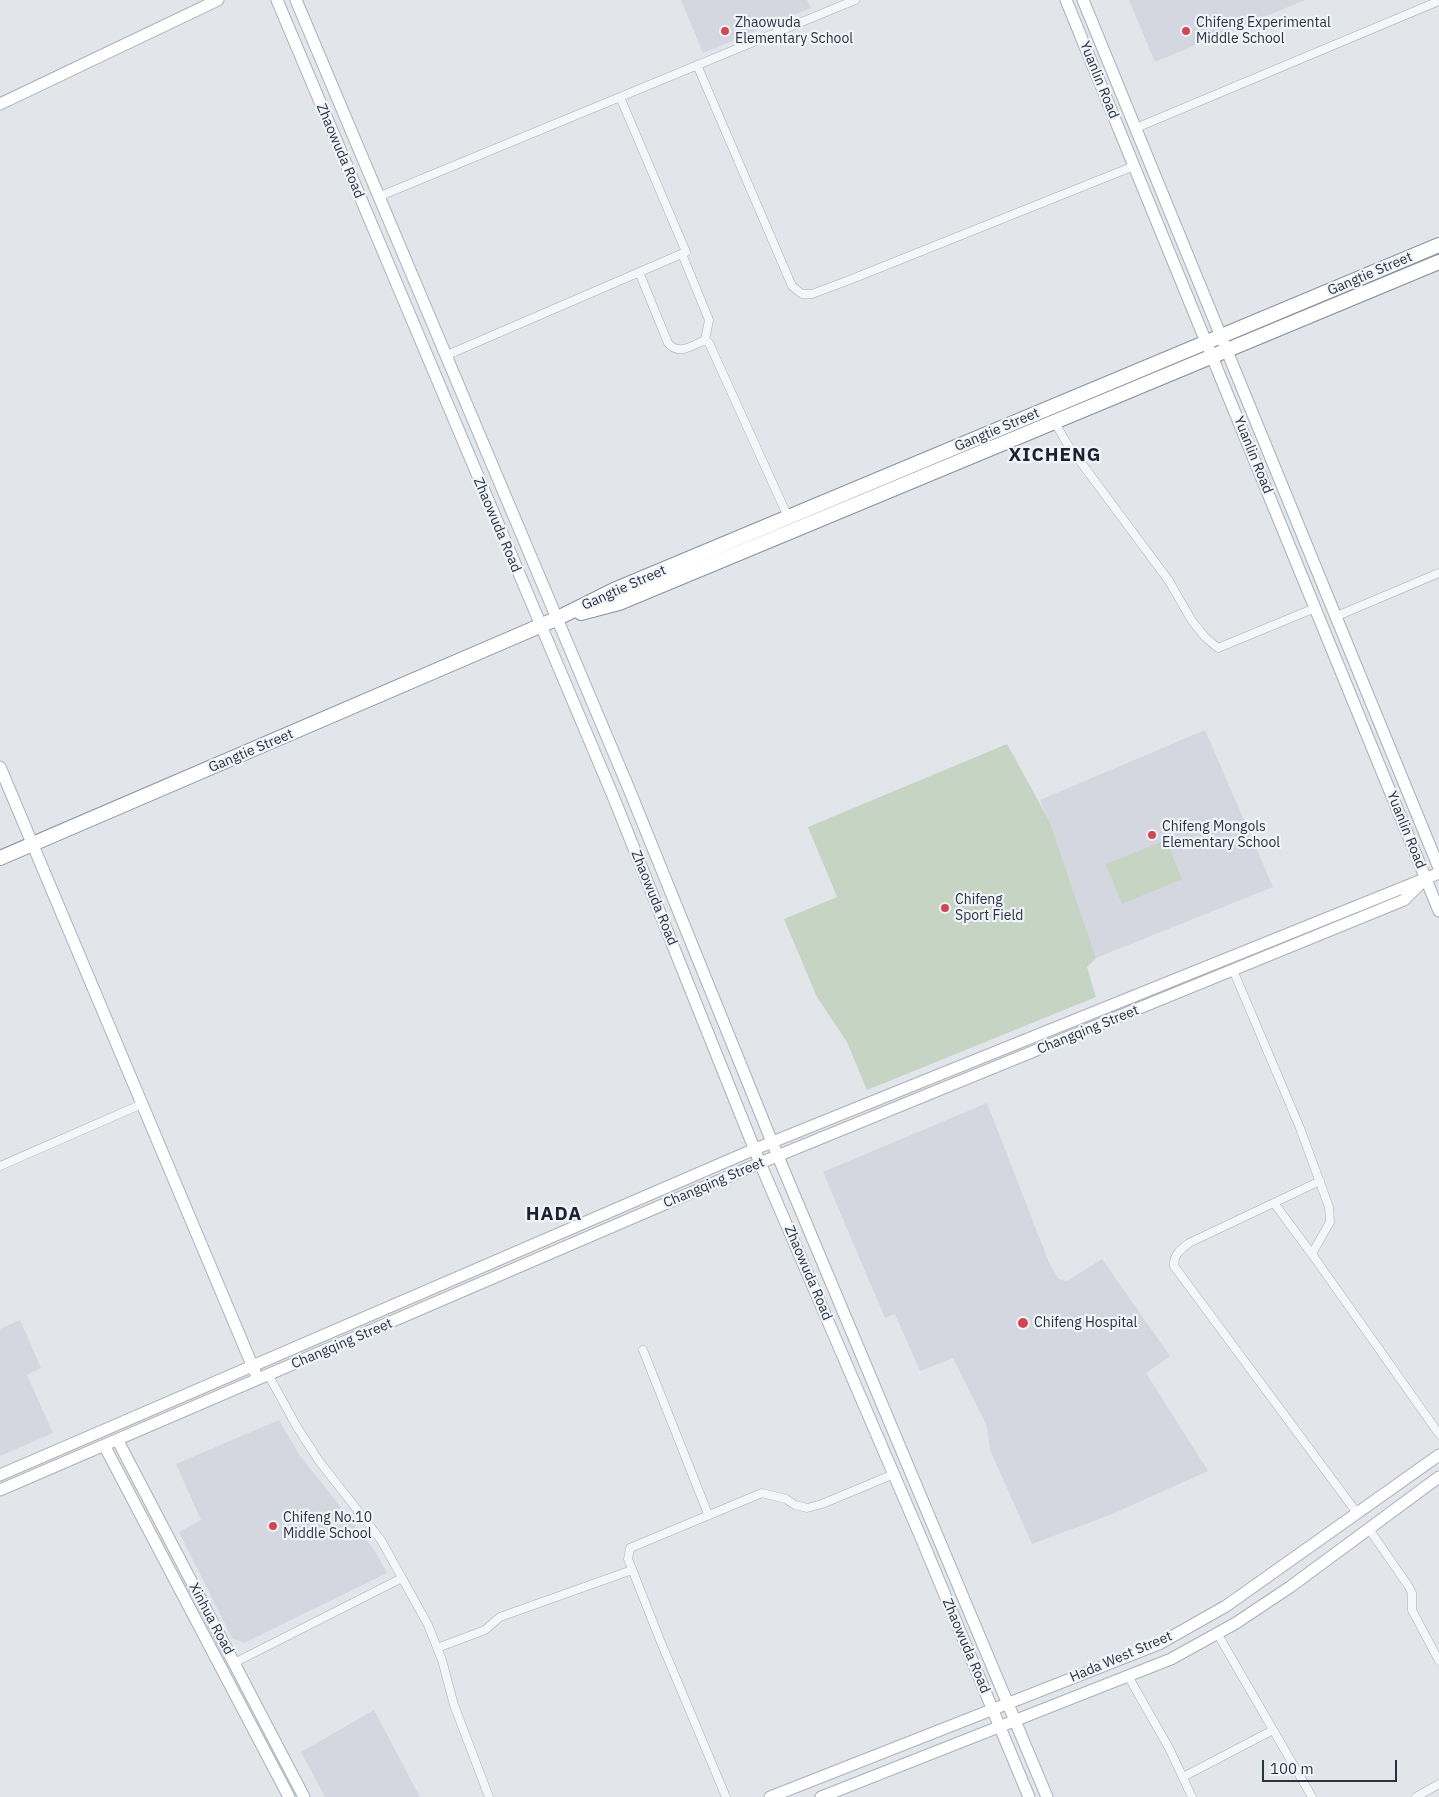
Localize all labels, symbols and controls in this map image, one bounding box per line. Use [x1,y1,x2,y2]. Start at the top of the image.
place label: Zhaowuda Elementary School [735,15,853,48]
place label: Chifeng Experimental Middle School [1196,15,1331,48]
marker: Zhaowuda Elementary School [719,25,731,37]
marker: Chifeng Experimental Middle School [1180,25,1192,37]
street label: Yuanlin Road [1076,39,1122,121]
street label: Zhaowuda Road [313,101,367,201]
street label: Gangtie Street [1325,249,1415,299]
street label: Gangtie Street [952,405,1042,455]
street label: Yuanlin Road [1230,414,1276,496]
district label: XICHENG [1008,445,1102,467]
street label: Zhaowuda Road [470,475,524,575]
street label: Gangtie Street [579,562,669,614]
street label: Gangtie Street [206,726,296,776]
street label: Yuanlin Road [1383,789,1429,871]
place label: Chifeng Mongols Elementary School [1162,819,1280,852]
marker: Chifeng Mongols Elementary School [1146,829,1158,841]
street label: Zhaowuda Road [627,848,681,948]
place label: Chifeng Sport Field [955,892,1023,924]
marker: Chifeng Sport Field [939,902,951,914]
street label: Changqing Street [1035,1002,1141,1058]
street label: Changqing Street [661,1154,767,1212]
district label: HADA [525,1204,583,1226]
street label: Zhaowuda Road [781,1223,835,1323]
street label: Changqing Street [289,1315,395,1373]
place label: Chifeng Hospital [1034,1315,1137,1331]
marker: Chifeng Hospital [1016,1316,1030,1330]
place label: Chifeng No.10 Middle School [283,1510,372,1542]
marker: Chifeng No.10 Middle School [267,1520,279,1532]
street label: Xinhua Road [185,1580,237,1658]
street label: Zhaowuda Road [939,1596,993,1696]
street label: Hada West Street [1067,1628,1175,1686]
scale bar [1264,1750,1399,1782]
text: 100 m [1270,1759,1314,1778]

